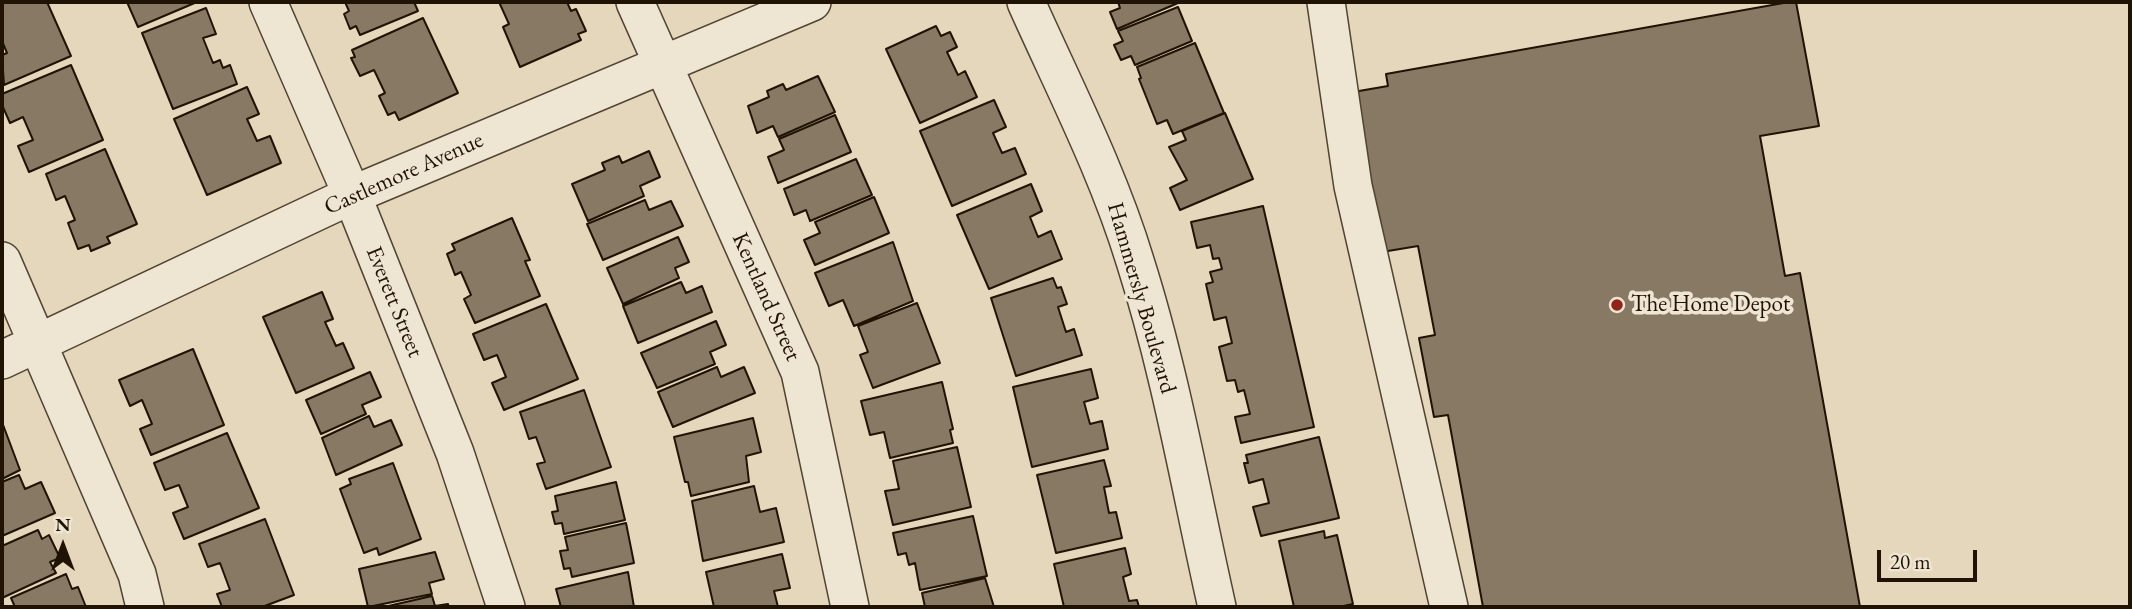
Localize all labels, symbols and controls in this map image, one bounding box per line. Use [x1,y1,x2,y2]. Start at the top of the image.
street label: Castlemore Avenue [320,127,488,221]
street label: Hammersly Boulevard [1101,199,1181,397]
street label: Kentland Street [725,229,807,365]
street label: Everett Street [359,243,429,361]
place label: The Home Depot [1631,291,1790,319]
marker: The Home Depot [1609,297,1625,313]
north arrow [28,511,98,581]
text: N [55,512,71,537]
scale bar [1880,536,1980,580]
text: 20 m [1890,548,1931,575]

